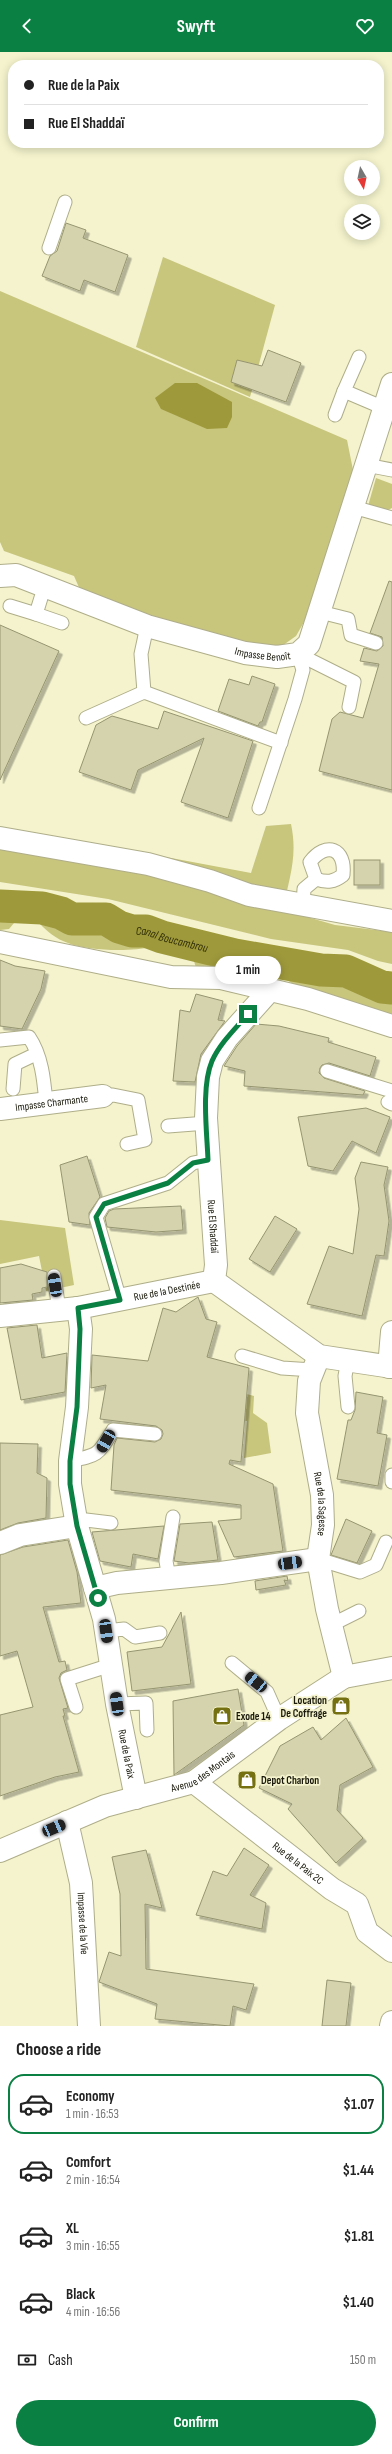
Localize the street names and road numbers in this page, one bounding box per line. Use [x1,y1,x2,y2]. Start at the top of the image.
street label: Impasse Benoît [233,644,292,664]
street label: Impasse Charmante [14,1091,89,1114]
street label: Rue El Shaddaï [205,1199,222,1254]
street label: Rue de la Destinée [132,1277,201,1303]
street label: Rue de la Sagesse [311,1471,330,1537]
street label: Rue de la Paix [116,1728,138,1779]
street label: Avenue des Montais [168,1748,237,1795]
street label: Rue de la Paix 2C [270,1839,327,1887]
street label: Impasse de la Vie [75,1892,91,1955]

